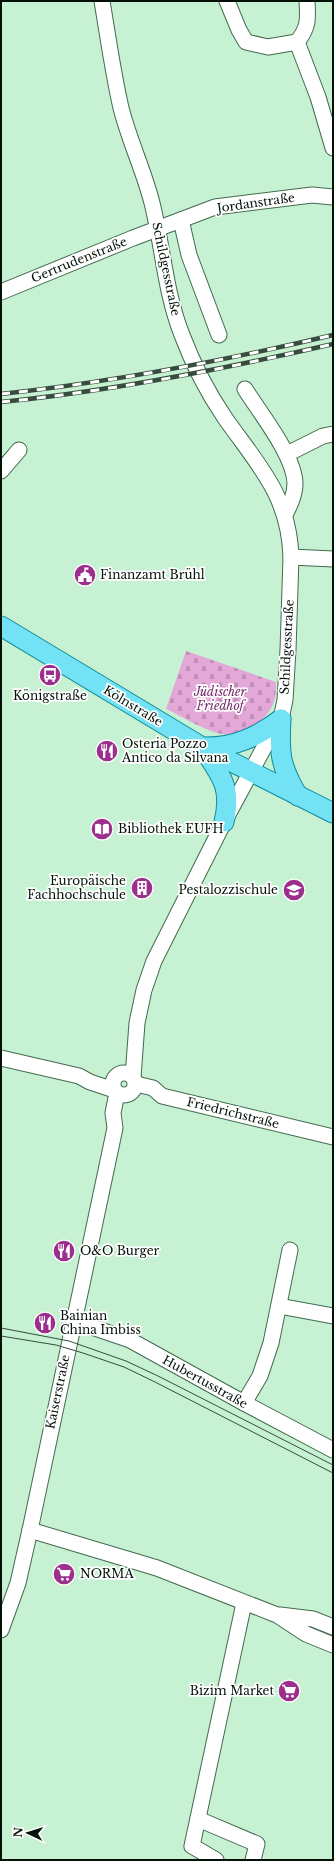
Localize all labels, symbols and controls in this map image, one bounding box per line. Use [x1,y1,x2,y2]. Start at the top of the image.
street label: Jordanstraße [214,190,296,216]
street label: Schildgesstraße [149,221,184,317]
street label: Gertrudenstraße [29,233,129,286]
public building icon: Finanzamt Brühl [72,562,98,588]
place label: Finanzamt Brühl [100,567,205,582]
street label: Schildgesstraße [277,599,296,695]
bus stop icon: Königstraße [37,662,63,688]
street label: Kölnstraße [101,682,166,729]
park label: Jüdischer Friedhof [193,684,247,713]
place label: Königstraße [13,688,87,703]
place label: Osteria Pozzo Antico da Silvana [121,736,229,765]
restaurant icon: Osteria Pozzo Antico da Silvana [94,738,120,764]
library icon: Bibliothek EUFH [89,816,115,842]
place label: Bibliothek EUFH [118,821,224,836]
place label: Europäische Fachhochschule [27,873,126,902]
building icon: Europäische Fachhochschule [129,875,155,901]
school or university icon: Pestalozzischule [281,877,307,903]
place label: Pestalozzischule [179,882,278,897]
street label: Friedrichstraße [185,1094,281,1131]
restaurant icon: O&O Burger [51,1238,77,1264]
place label: O&O Burger [80,1243,160,1258]
place label: Bainian China Imbiss [60,1308,141,1337]
restaurant icon: Bainian China Imbiss [32,1310,58,1336]
street label: Hubertusstraße [160,1352,250,1411]
street label: Kaiserstraße [42,1353,73,1430]
supermarket icon: NORMA [51,1561,77,1587]
place label: NORMA [80,1566,134,1581]
supermarket icon: Bizim Market [276,1678,302,1704]
place label: Bizim Market [190,1683,274,1698]
north arrow [8,1813,48,1853]
text: N [11,1826,25,1838]

